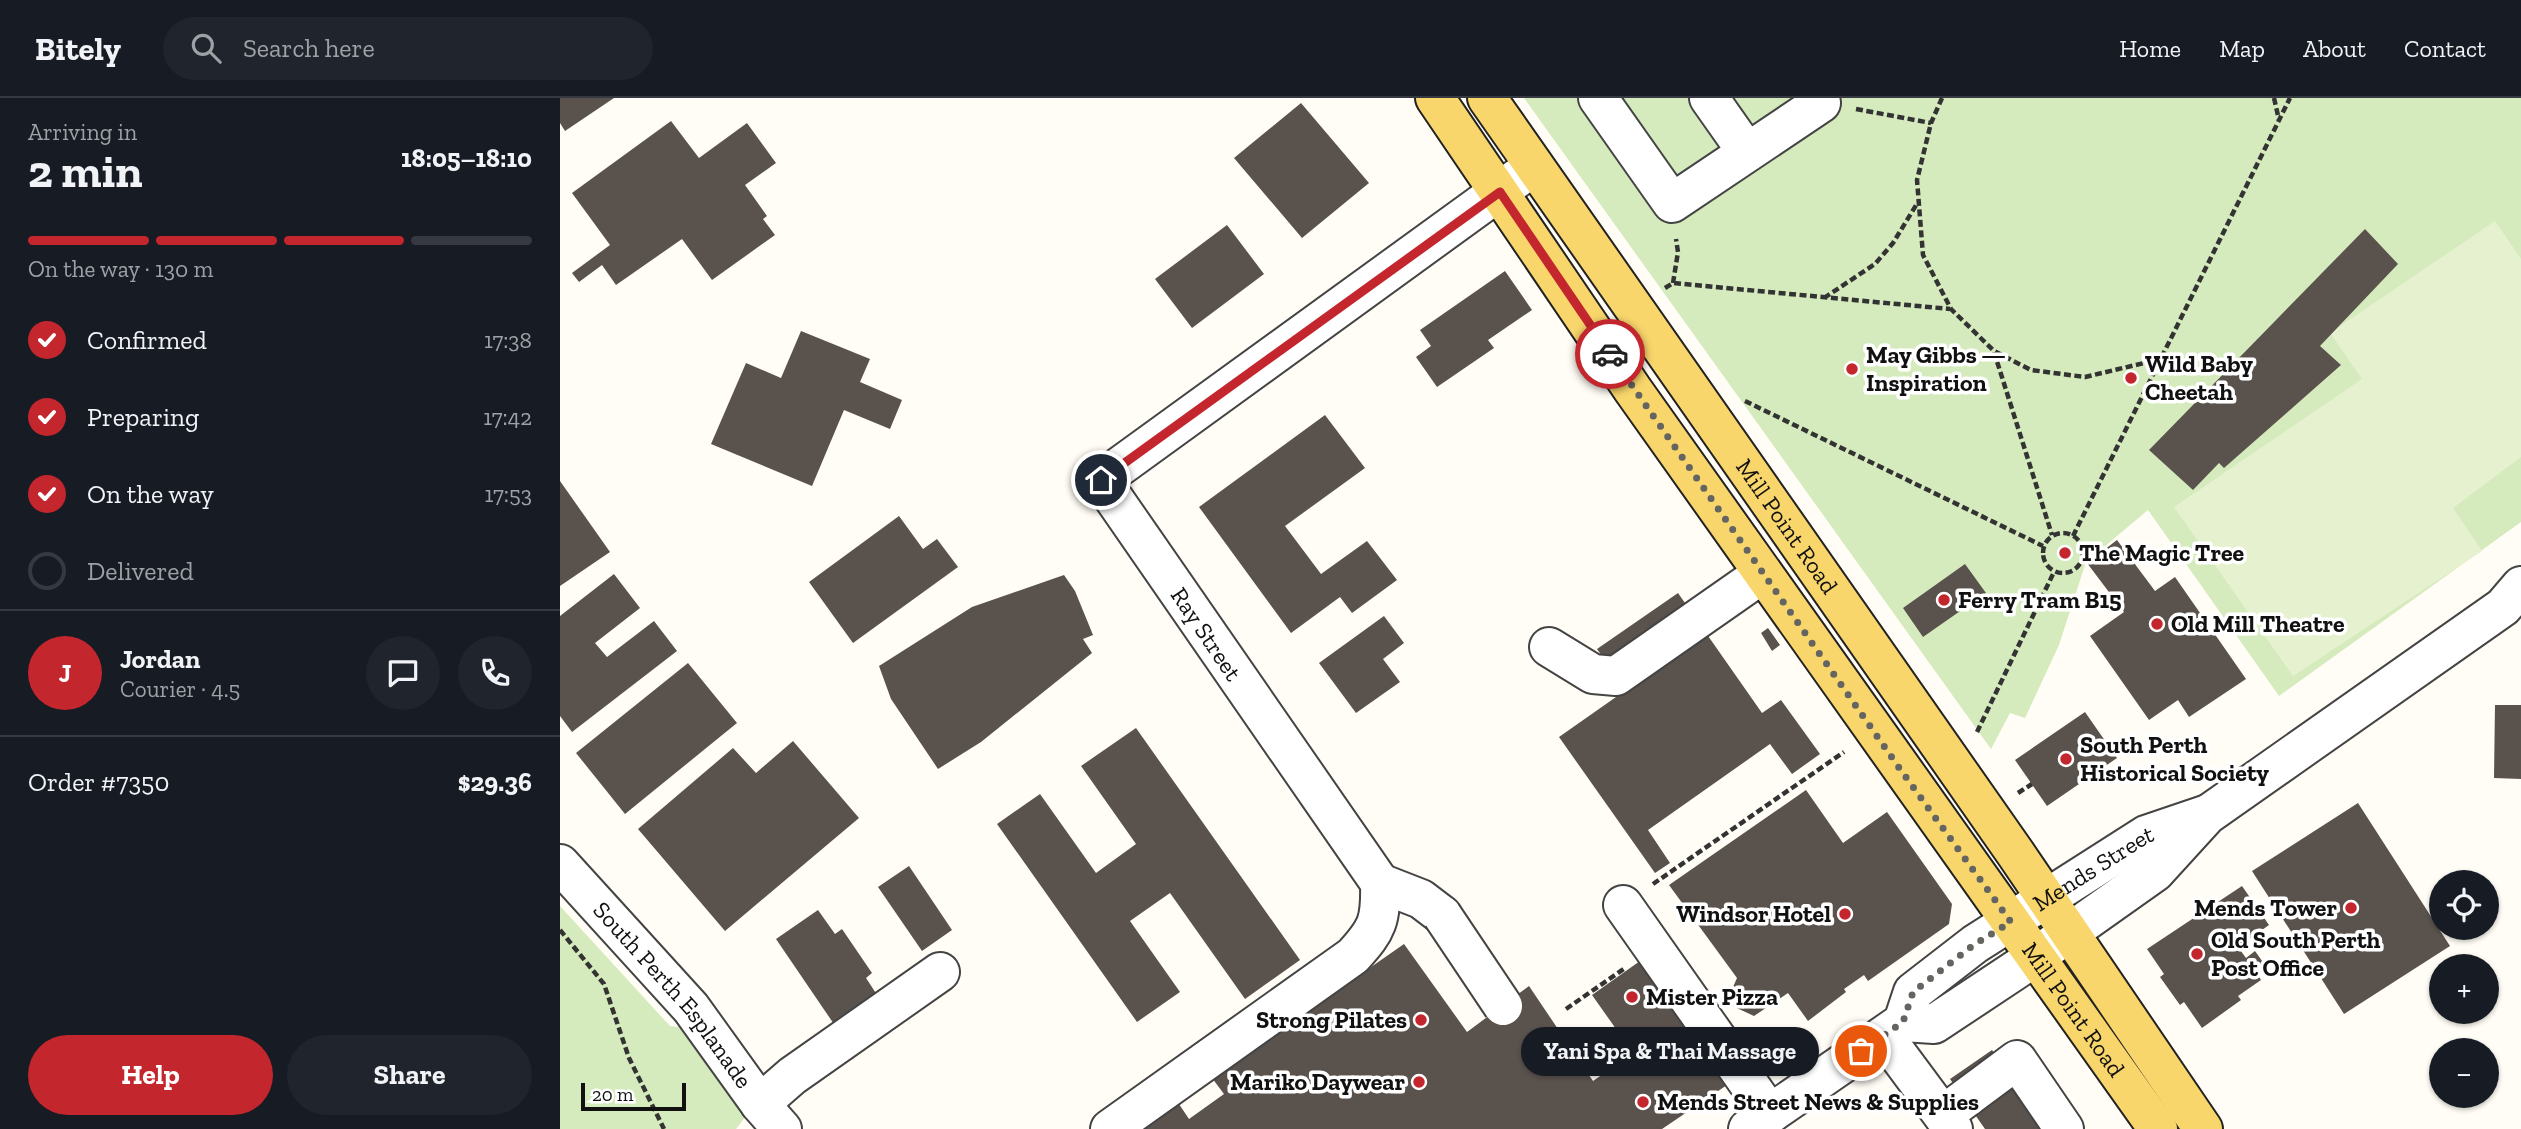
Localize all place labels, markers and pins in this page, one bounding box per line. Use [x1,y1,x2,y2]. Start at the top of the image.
place label: May Gibbs — Inspiration [1866,340,2006,397]
place label: Wild Baby Cheetah [2145,349,2253,406]
marker: May Gibbs — Inspiration [1844,361,1860,377]
marker: Wild Baby Cheetah [2123,370,2139,386]
pin [1071,450,1131,510]
place label: The Magic Tree [2079,538,2245,567]
marker: The Magic Tree [2057,545,2073,561]
place label: Ferry Tram B15 [1958,585,2122,614]
marker: Ferry Tram B15 [1936,592,1952,608]
place label: Old Mill Theatre [2171,609,2345,638]
marker: Old Mill Theatre [2149,616,2165,632]
place label: South Perth Historical Society [2080,730,2269,787]
marker: South Perth Historical Society [2058,751,2074,767]
place label: Mends Tower [2194,893,2337,922]
place label: Windsor Hotel [1676,899,1831,928]
marker: Mends Tower [2343,900,2359,916]
marker: Windsor Hotel [1837,906,1853,922]
place label: Old South Perth Post Office [2211,925,2380,982]
marker: Old South Perth Post Office [2189,946,2205,962]
place label: Mister Pizza [1646,982,1778,1011]
marker: Mister Pizza [1624,989,1640,1005]
place label: Strong Pilates [1256,1005,1407,1034]
marker: Strong Pilates [1413,1012,1429,1028]
pin [1831,1021,1891,1081]
callout: Yani Spa & Thai Massage [1522,1026,1819,1076]
place label: Mariko Daywear [1230,1067,1405,1096]
marker: Mariko Daywear [1411,1074,1427,1090]
place label: Mends Street News & Supplies [1657,1087,1979,1116]
marker: Mends Street News & Supplies [1635,1094,1651,1110]

